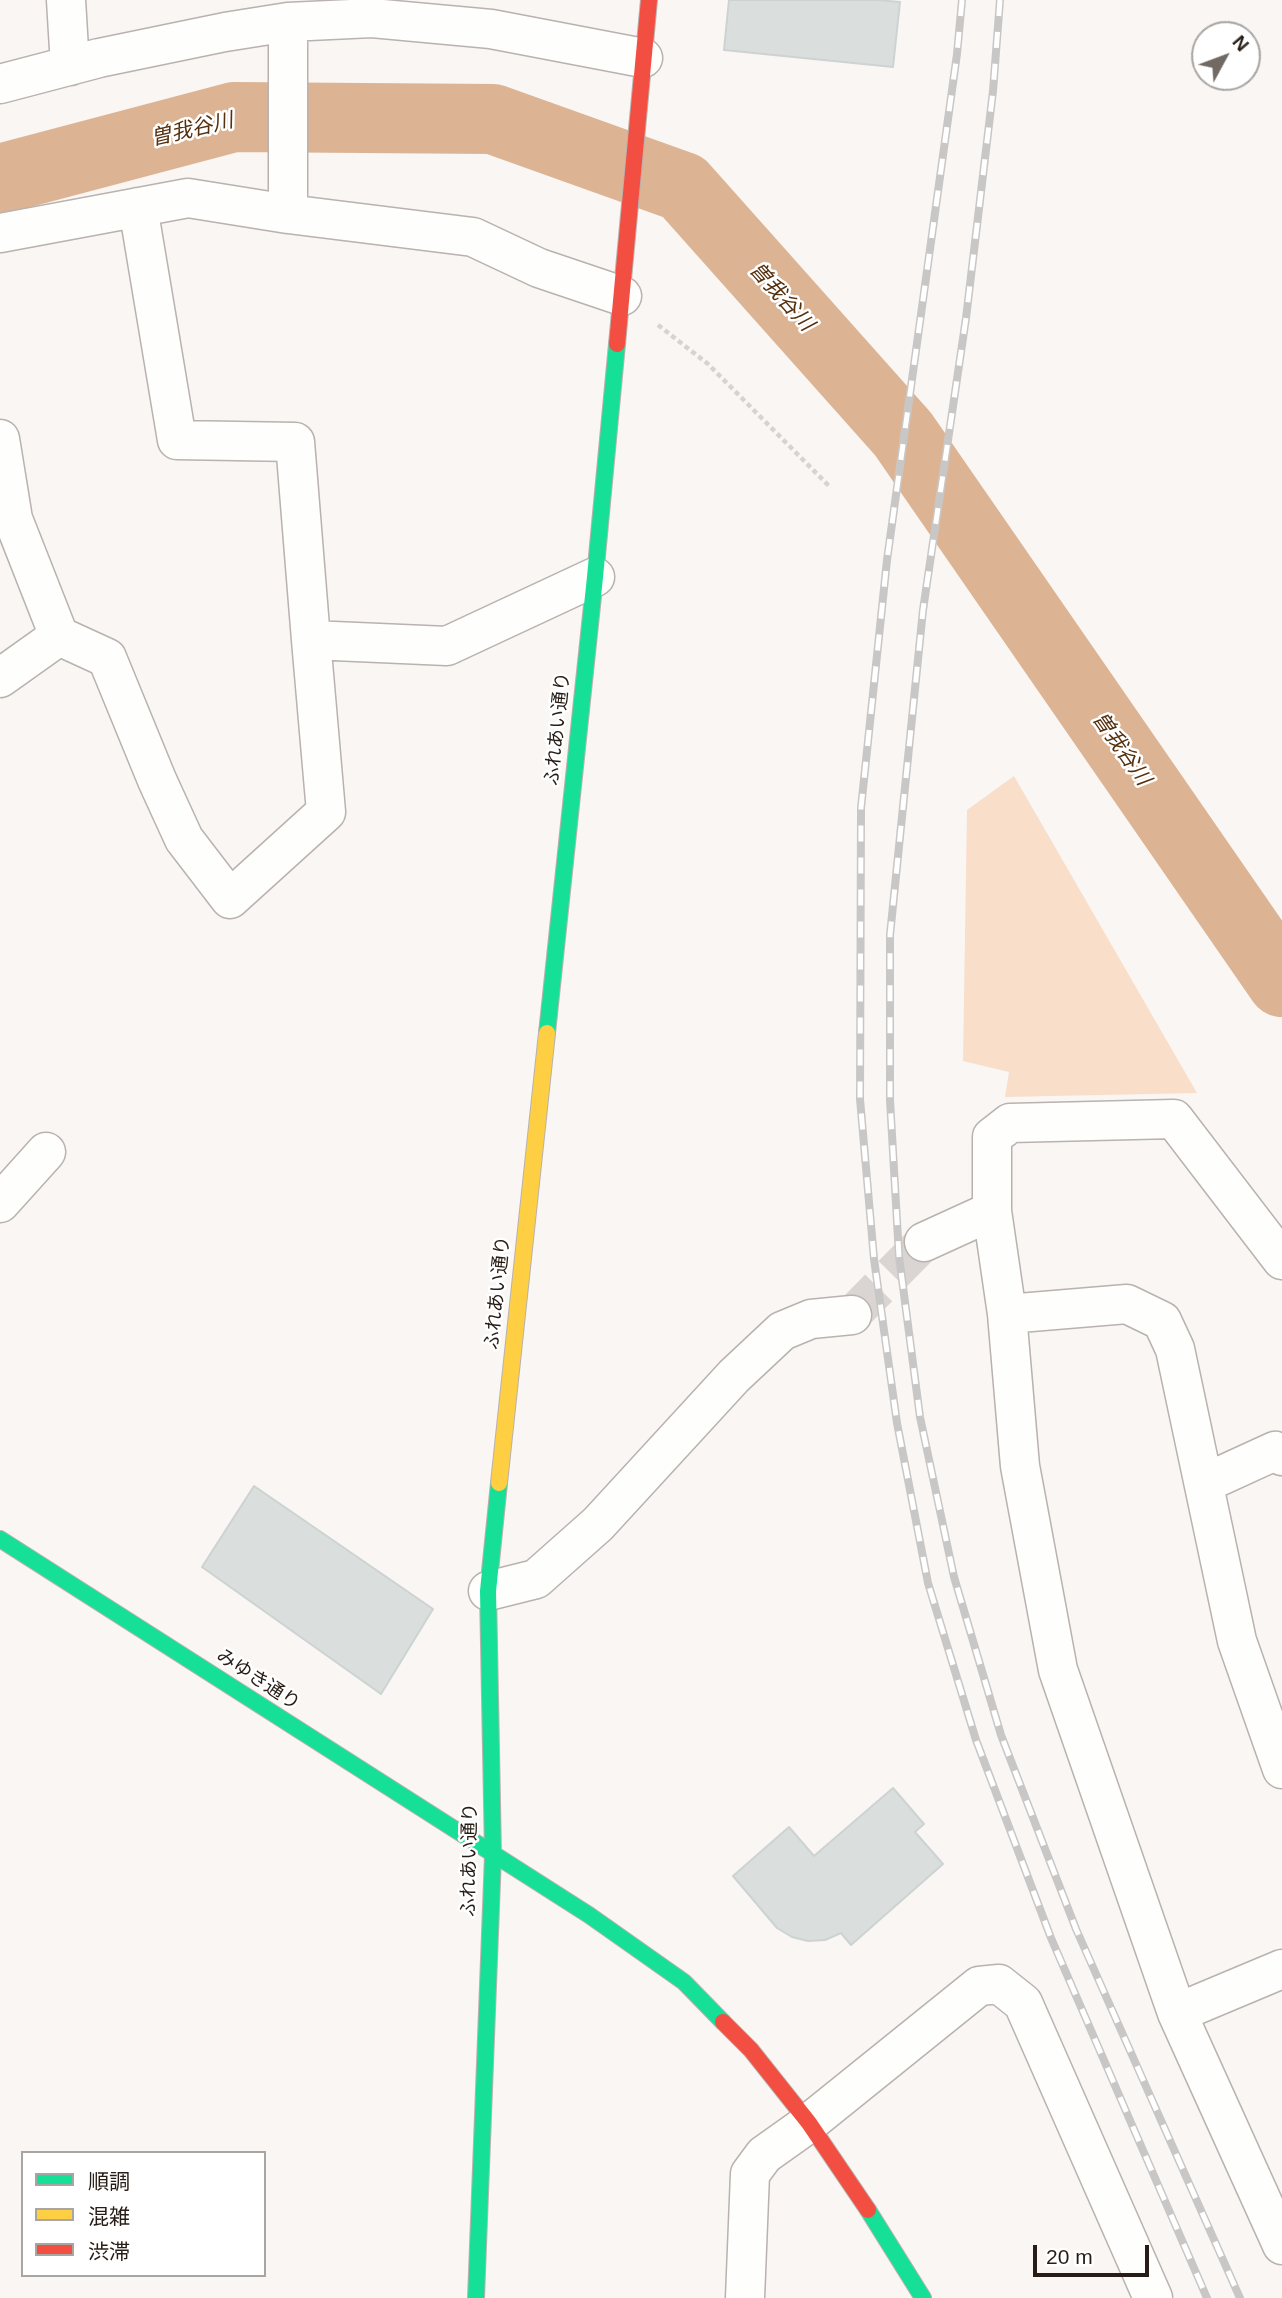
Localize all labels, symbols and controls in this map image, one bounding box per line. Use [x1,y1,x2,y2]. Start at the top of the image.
north arrow [1191,21,1261,91]
text: N [1228,31,1253,55]
water label: 曽我谷川 [148,108,236,152]
water label: 曽我谷川 [744,257,818,337]
street label: ふれあい通り [541,671,575,787]
water label: 曽我谷川 [1087,707,1155,791]
street label: ふれあい通り [481,1235,515,1351]
street label: みゆき通り [212,1645,304,1715]
street label: ふれあい通り [458,1803,482,1917]
legend [21,2151,266,2277]
text: 順調 [88,2170,130,2193]
text: 混雑 [88,2205,130,2228]
scale bar [1037,2232,1152,2276]
text: 渋滞 [88,2240,130,2263]
text: 20 m [1046,2245,1093,2268]

